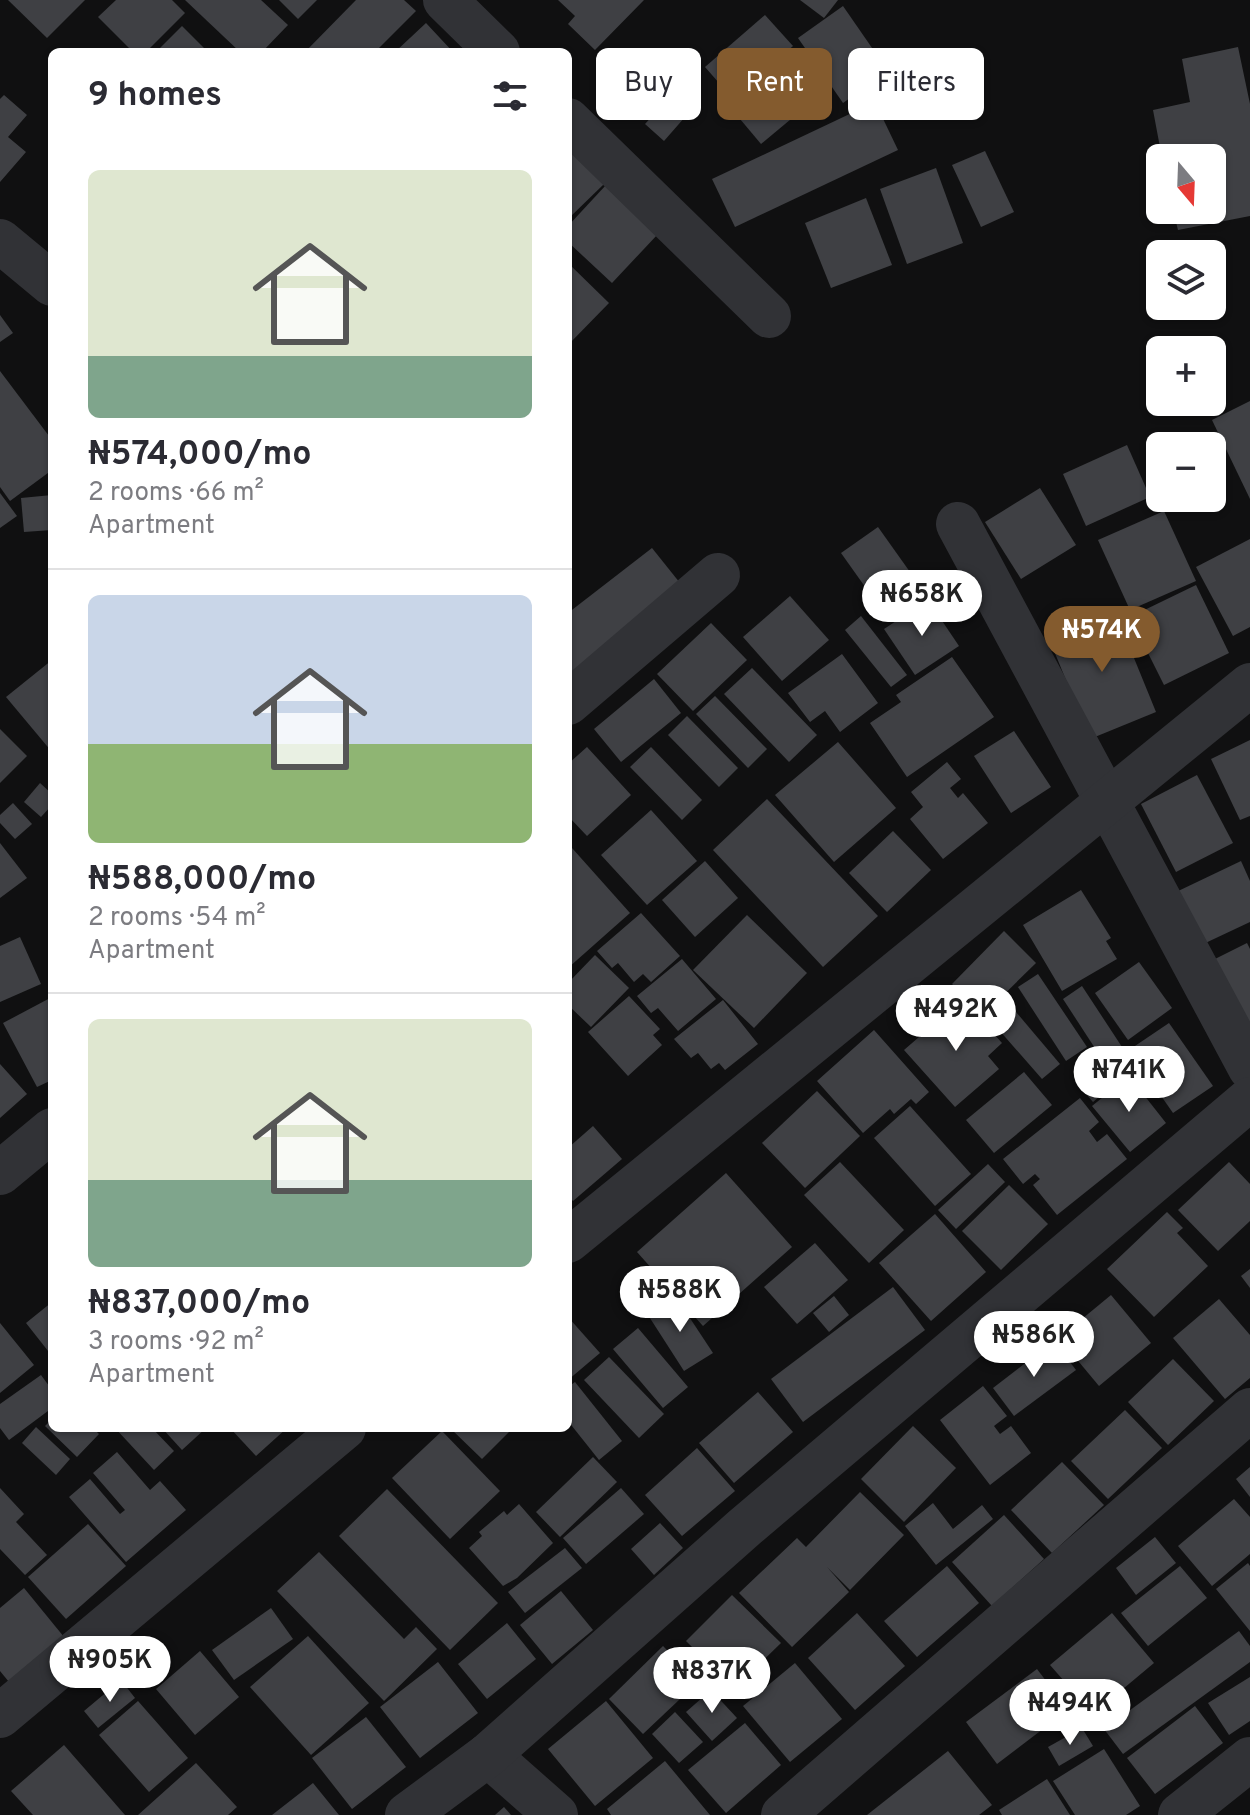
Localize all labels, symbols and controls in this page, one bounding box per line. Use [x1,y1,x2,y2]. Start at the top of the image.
chip: Buy [596,48,701,120]
chip: Rent [717,48,832,120]
chip: Filters [848,48,984,120]
icon: filters [488,74,532,118]
text: 9 homes [88,75,222,118]
north arrow [1146,144,1226,224]
map controls [1146,144,1226,512]
icon: home [238,222,382,366]
button: layers [1146,240,1226,320]
button: + [1146,336,1226,416]
button: − [1146,432,1226,512]
text: ₦574,000/mo [88,434,312,477]
text: 2 rooms · 66 m² [88,477,264,510]
text: Apartment [88,510,215,543]
pin: ₦658K [866,570,978,638]
text: ₦658K [880,579,964,612]
pin: ₦574K [1046,606,1158,674]
text: ₦574K [1062,615,1142,648]
icon: home [238,647,382,791]
text: ₦588,000/mo [88,859,316,902]
text: 2 rooms · 54 m² [88,902,266,935]
text: Apartment [88,935,215,968]
pin: ₦492K [900,985,1012,1053]
text: ₦492K [914,994,998,1027]
pin: ₦741K [1073,1046,1185,1114]
text: ₦741K [1092,1055,1166,1088]
icon: home [238,1071,382,1215]
pin: ₦588K [624,1266,736,1334]
text: ₦588K [638,1275,722,1308]
text: ₦837,000/mo [88,1283,310,1326]
pin: ₦586K [978,1311,1090,1379]
text: ₦586K [992,1320,1076,1353]
text: 3 rooms · 92 m² [88,1326,264,1359]
text: Apartment [88,1359,215,1392]
pin: ₦905K [54,1636,166,1704]
text: ₦905K [68,1645,152,1678]
pin: ₦837K [656,1647,768,1715]
text: ₦837K [671,1656,753,1689]
pin: ₦494K [1014,1679,1126,1747]
text: ₦494K [1027,1688,1113,1721]

